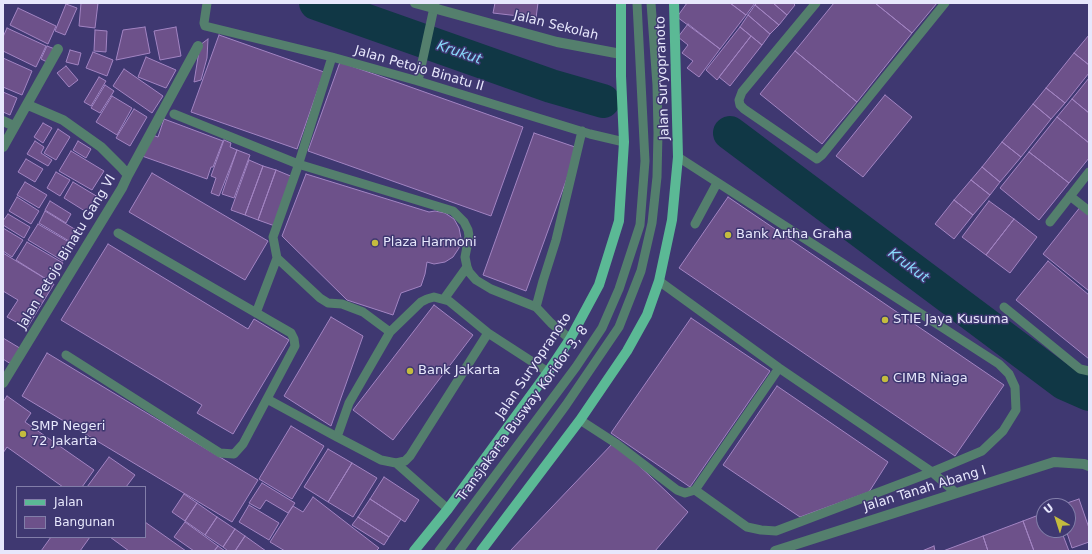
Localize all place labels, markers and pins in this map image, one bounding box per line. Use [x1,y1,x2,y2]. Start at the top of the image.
place label: Bank Artha Graha [736,227,852,243]
marker: Bank Artha Graha [723,230,733,240]
place label: Plaza Harmoni [383,235,477,251]
marker: Plaza Harmoni [370,238,380,248]
place label: STIE Jaya Kusuma [893,312,1009,328]
marker: STIE Jaya Kusuma [880,315,890,325]
place label: Bank Jakarta [418,363,500,379]
marker: Bank Jakarta [405,366,415,376]
place label: CIMB Niaga [893,371,968,387]
marker: CIMB Niaga [880,374,890,384]
place label: SMP Negeri 72 Jakarta [31,419,105,450]
marker: SMP Negeri 72 Jakarta [18,429,28,439]

